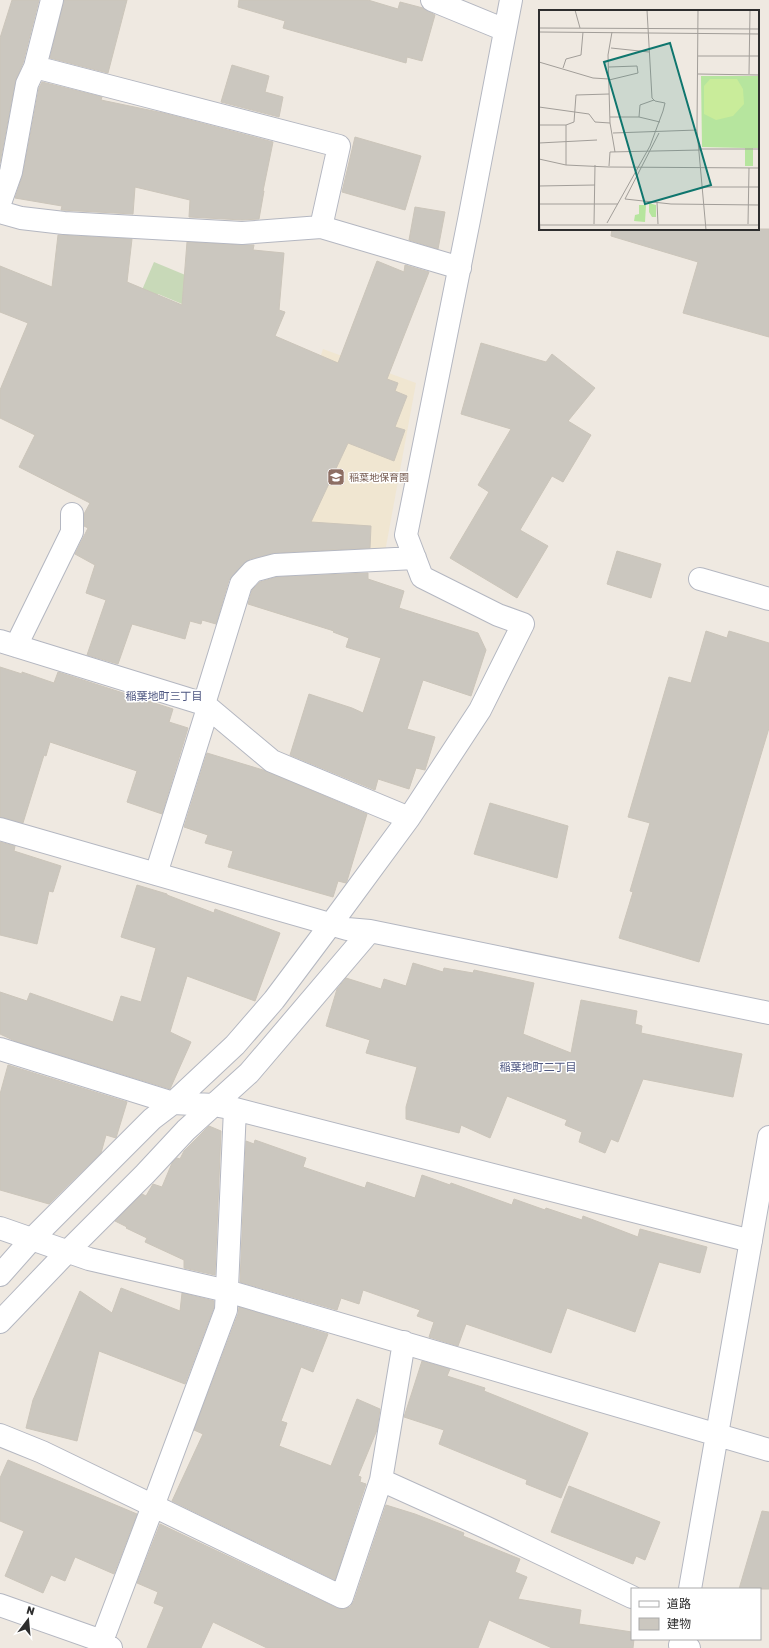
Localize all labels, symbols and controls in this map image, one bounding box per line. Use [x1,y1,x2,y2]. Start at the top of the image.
inset map [539,10,759,230]
school or university icon: 稲葉地保育園 [326,467,346,487]
place label: 稲葉地保育園 [349,472,409,484]
district label: 稲葉地町三丁目 [126,690,203,703]
district label: 稲葉地町二丁目 [500,1061,577,1074]
legend [631,1588,761,1640]
text: 道路 [667,1597,691,1611]
north arrow [8,1600,48,1640]
text: N [25,1604,36,1618]
text: 建物 [667,1617,691,1631]

